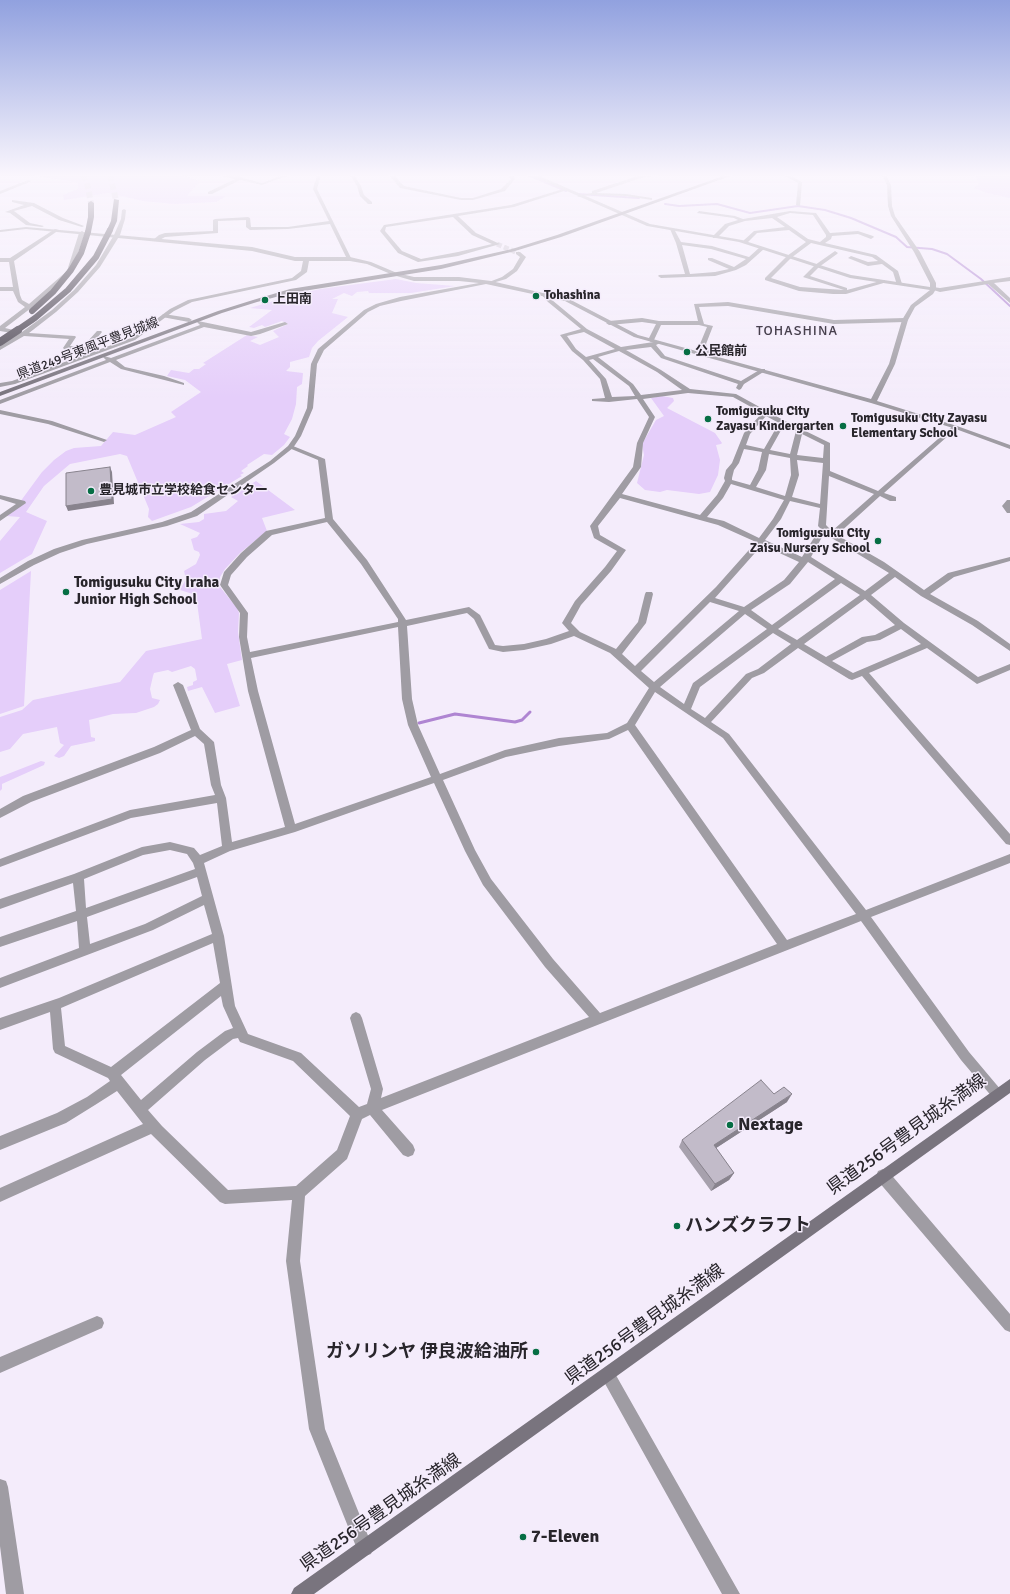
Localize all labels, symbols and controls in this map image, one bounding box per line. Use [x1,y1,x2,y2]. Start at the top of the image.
place label: Tohashina [544,288,600,304]
marker: Tohashina [531,291,541,301]
place label: 上田南 [273,292,312,308]
marker: 上田南 [260,295,270,305]
street label: 県道249号東風平豊見城線 [15,315,161,383]
district label: TOHASHINA [756,323,838,339]
place label: 公民館前 [695,344,747,360]
marker: 公民館前 [682,347,692,357]
place label: Tomigusuku City Zayasu Kindergarten [716,404,834,435]
place label: Tomigusuku City Zayasu Elementary School [851,411,987,442]
marker: Tomigusuku City Zayasu Kindergarten [703,414,713,424]
marker: Tomigusuku City Zayasu Elementary School [838,421,848,431]
place label: 豊見城市立学校給食センター [99,483,268,499]
marker: 豊見城市立学校給食センター [86,486,96,496]
place label: Tomigusuku City Zaisu Nursery School [750,526,870,557]
marker: Tomigusuku City Zaisu Nursery School [873,536,883,546]
place label: Tomigusuku City Iraha Junior High School [74,574,219,609]
marker: Tomigusuku City Iraha Junior High School [61,587,71,597]
street label: 県道256号豊見城糸満線 [823,1070,991,1200]
place label: Nextage [738,1114,803,1136]
marker: Nextage [725,1120,735,1130]
place label: ハンズクラフト [685,1215,811,1237]
marker: ハンズクラフト [672,1221,682,1231]
street label: 県道256号豊見城糸満線 [561,1260,729,1390]
place label: ガソリンヤ 伊良波給油所 [326,1341,528,1363]
marker: ガソリンヤ 伊良波給油所 [531,1347,541,1357]
street label: 県道256号豊見城糸満線 [297,1449,465,1577]
place label: 7-Eleven [531,1526,599,1548]
marker: 7-Eleven [518,1532,528,1542]

